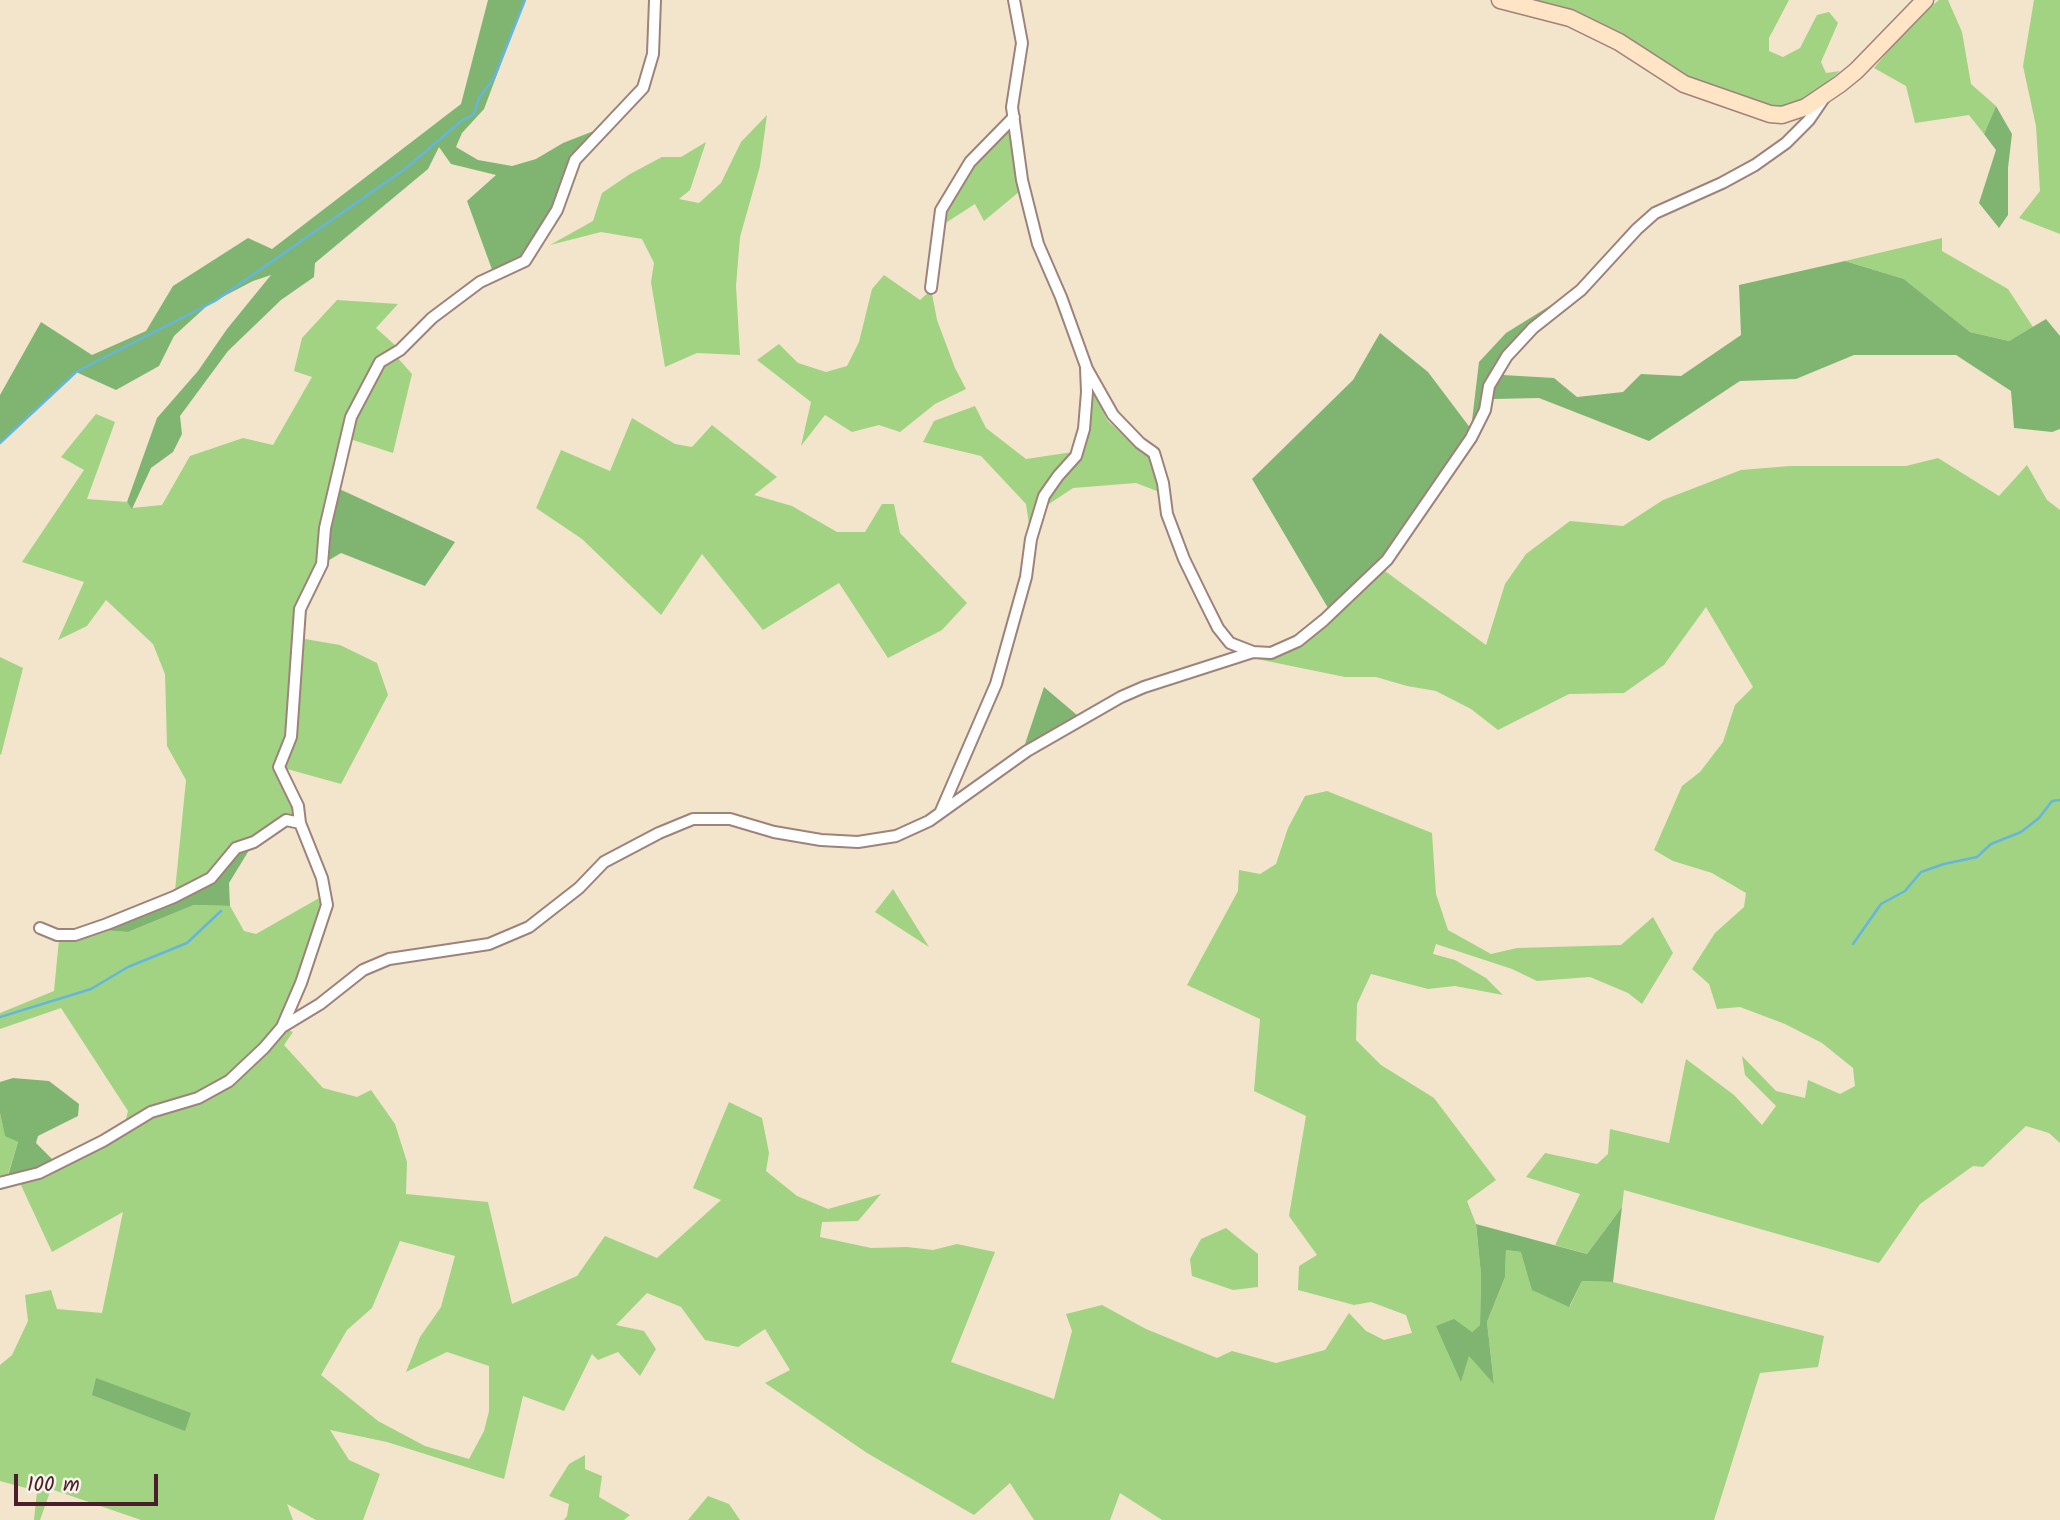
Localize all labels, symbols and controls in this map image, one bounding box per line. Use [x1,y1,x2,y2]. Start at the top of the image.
scale bar [18,1460,161,1504]
text: 100 m [27,1469,80,1502]

